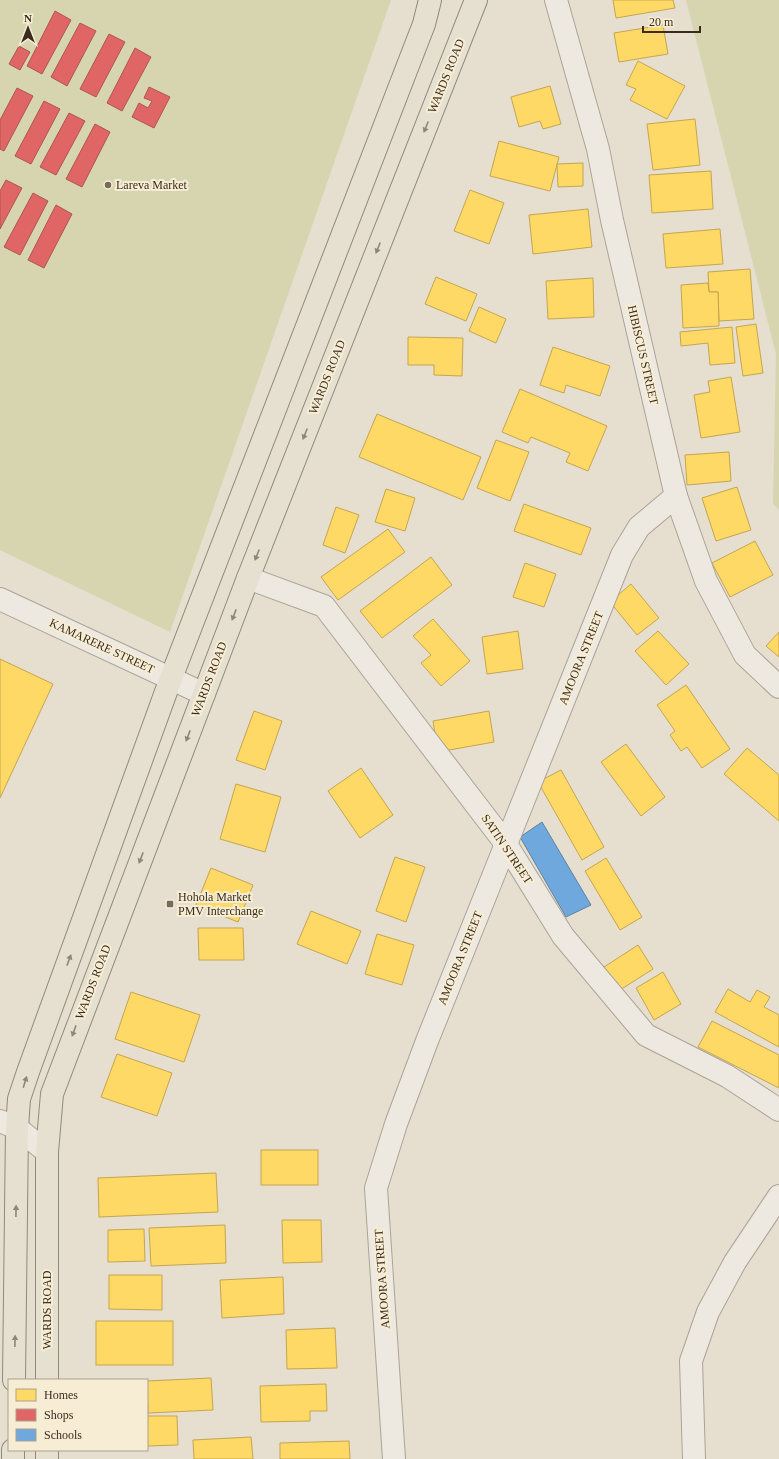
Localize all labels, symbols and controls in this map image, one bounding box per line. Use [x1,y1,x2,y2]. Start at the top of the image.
north arrow [8,8,48,48]
scale bar [643,8,700,34]
text: N [24,12,32,24]
text: 20 m [649,15,674,29]
street label: WARDS ROAD [425,36,467,115]
one-way arrow [423,122,429,133]
place label: Lareva Market [116,178,188,192]
marker: Lareva Market [103,180,113,190]
one-way arrow [375,243,381,255]
street label: HIBISCUS STREET [625,304,661,407]
street label: WARDS ROAD [306,337,348,416]
one-way arrow [301,429,307,441]
one-way arrow [253,550,259,562]
one-way arrow [230,609,236,621]
street label: AMOORA STREET [556,609,606,707]
street label: KAMARERE STREET [47,615,157,677]
street label: WARDS ROAD [188,639,230,718]
one-way arrow [184,731,190,743]
street label: SATIN STREET [479,812,536,887]
one-way arrow [137,852,143,864]
place label: Hohola Market PMV Interchange [178,890,263,918]
marker: Hohola Market PMV Interchange [165,899,175,909]
street label: AMOORA STREET [435,909,485,1007]
street label: WARDS ROAD [72,942,114,1021]
one-way arrow [66,953,72,965]
one-way arrow [71,1026,77,1038]
one-way arrow [22,1076,28,1088]
one-way arrow [13,1204,19,1217]
street label: AMOORA STREET [371,1228,392,1329]
street label: WARDS ROAD [40,1270,54,1350]
one-way arrow [12,1334,18,1347]
legend [8,1379,148,1451]
text: Homes [44,1388,78,1402]
text: Shops [44,1408,74,1422]
text: Schools [44,1428,82,1442]

